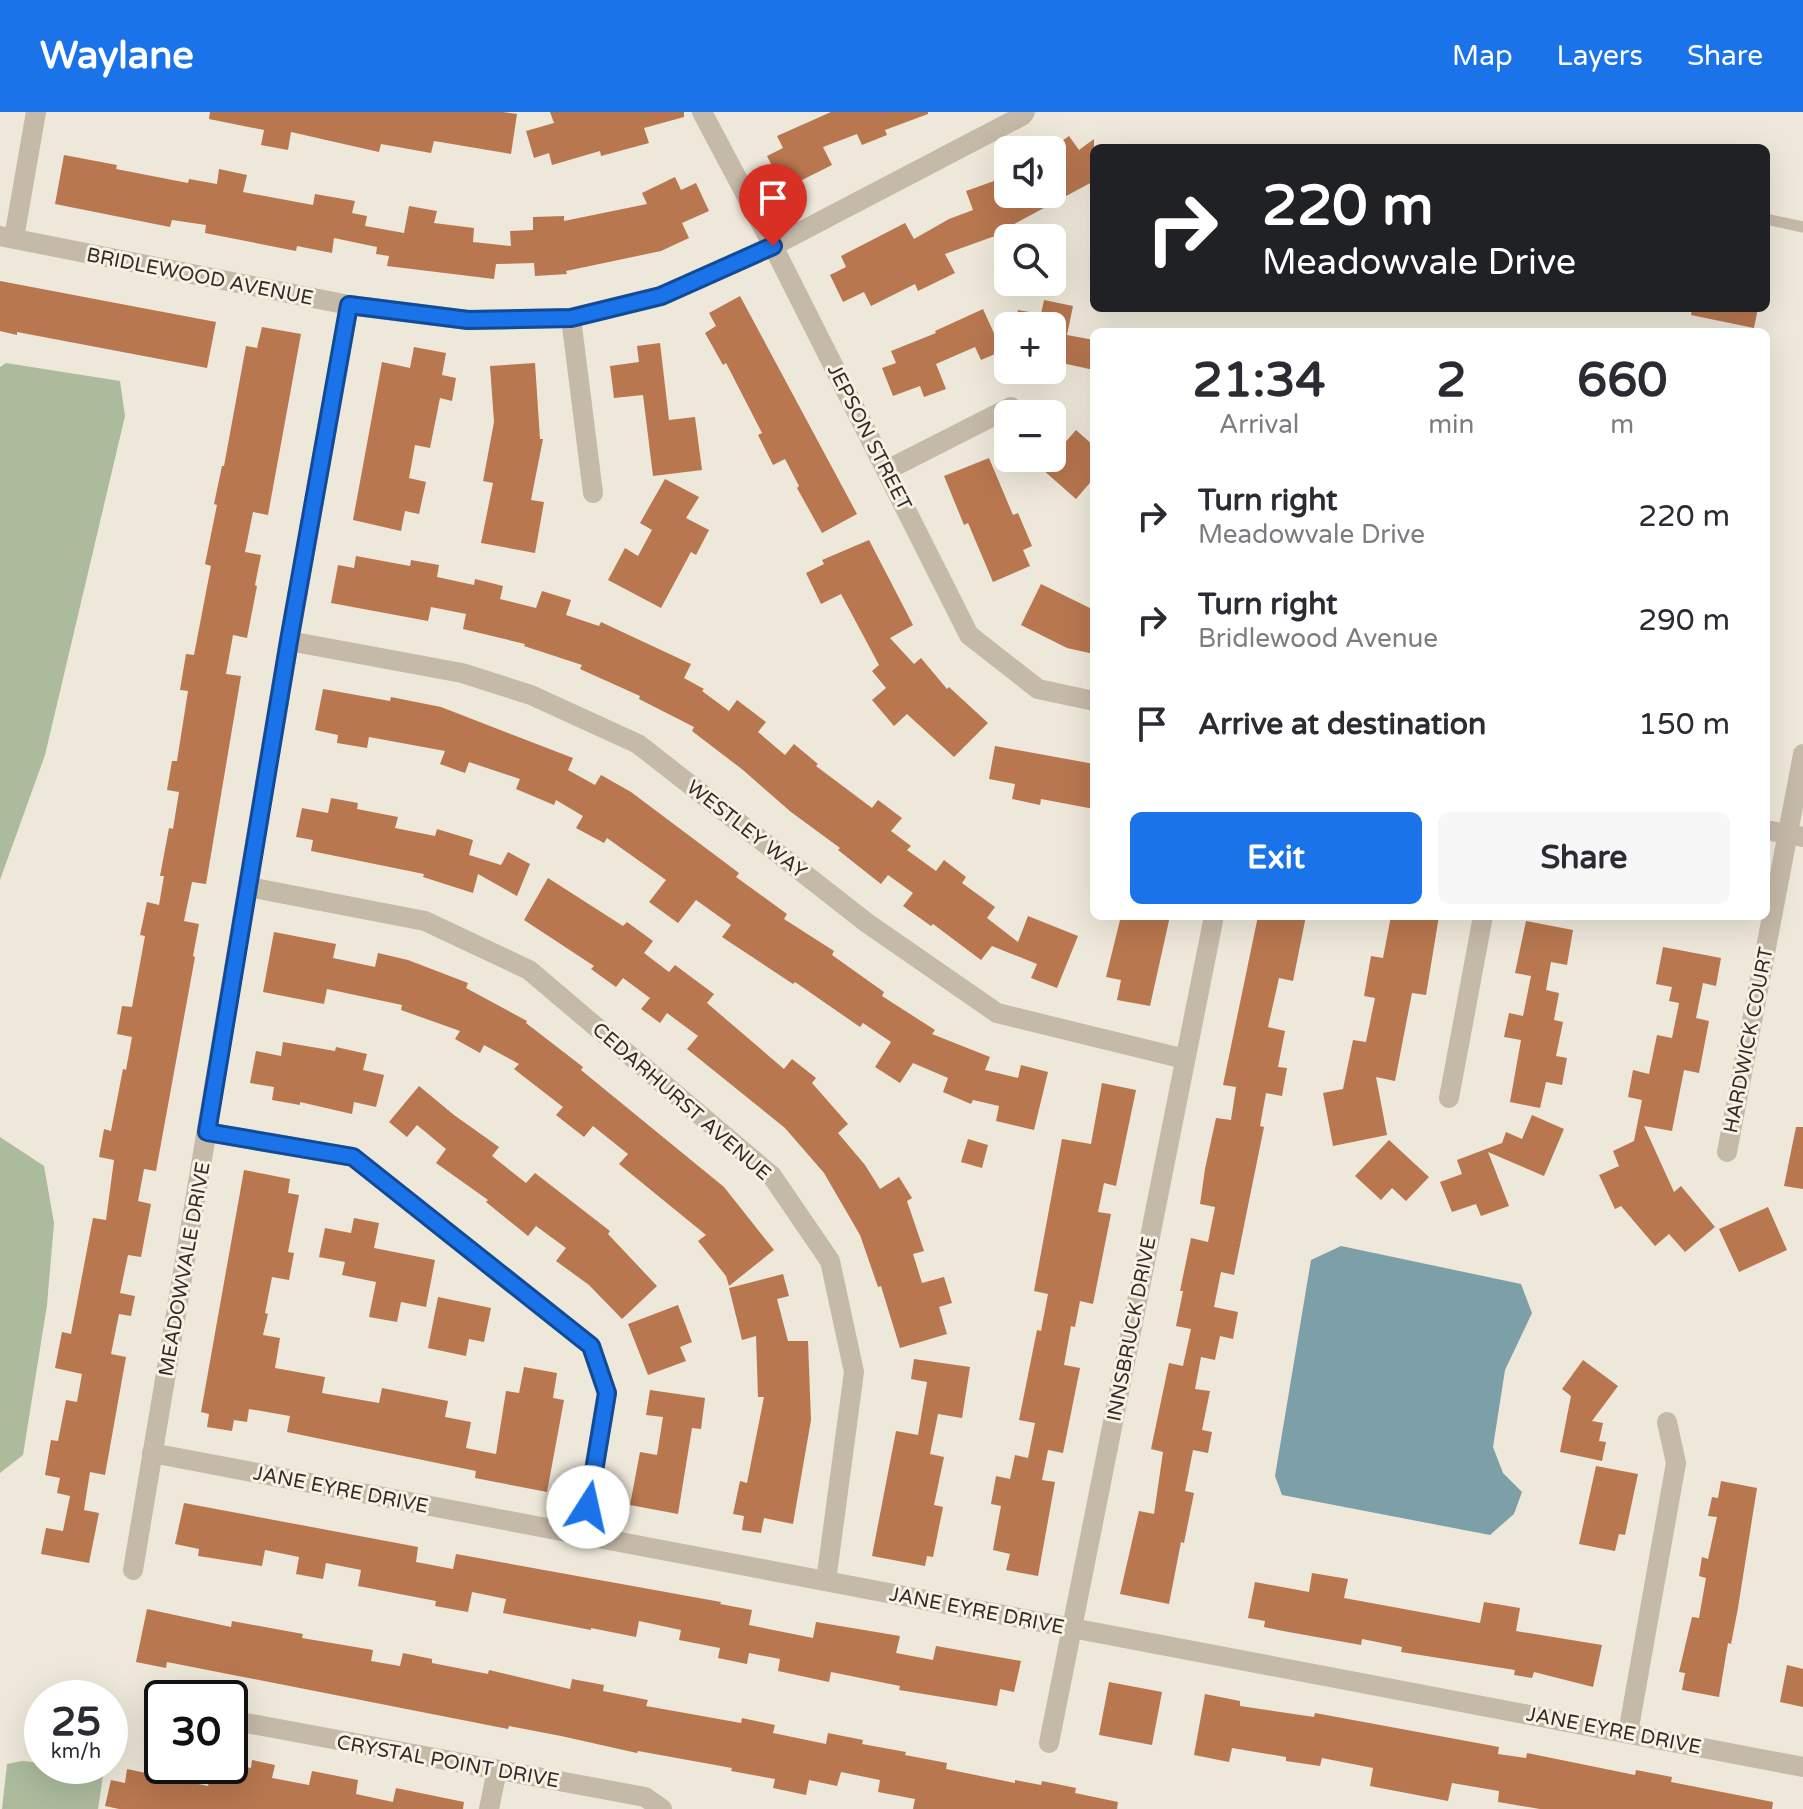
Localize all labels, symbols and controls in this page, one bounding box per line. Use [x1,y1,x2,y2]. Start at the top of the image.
text: Waylane [40,33,194,79]
text: Map [1452,39,1513,73]
text: Layers [1557,39,1643,73]
text: Share [1687,39,1763,73]
map controls [994,136,1066,472]
button: sound [994,136,1066,208]
pin [739,164,807,246]
text: 220 m [1262,173,1433,240]
icon: arrive [751,176,795,220]
icon: right [1130,176,1234,280]
button: search [994,224,1066,296]
text: Meadowvale Drive [1262,241,1576,284]
street label: BRIDLEWOOD AVENUE [84,243,315,311]
button: + [994,312,1066,384]
text: 21:34 [1193,352,1326,410]
text: 2 [1436,352,1466,410]
text: 660 [1577,352,1667,410]
street label: JEPSON STREET [822,360,916,515]
button: − [994,400,1066,472]
text: Arrival [1219,409,1299,440]
text: min [1428,409,1474,440]
text: m [1610,409,1634,440]
text: Turn right [1198,482,1338,519]
icon: right [1130,494,1174,538]
text: 220 m [1638,498,1730,535]
text: Meadowvale Drive [1198,519,1425,550]
text: Turn right [1198,586,1338,623]
icon: right [1130,598,1174,642]
text: 290 m [1638,602,1730,639]
text: Bridlewood Avenue [1198,623,1438,654]
icon: arrive [1130,702,1174,746]
text: Arrive at destination [1198,706,1486,743]
text: 150 m [1638,706,1730,743]
street label: WESTLEY WAY [682,775,811,884]
button: Exit [1130,812,1422,904]
button: Share [1438,812,1730,904]
street label: HARDWICK COURT [1719,945,1779,1135]
street label: CEDARHURST AVENUE [587,1018,776,1186]
street label: MEADOWVALE DRIVE [154,1160,216,1378]
street label: INNSBRUCK DRIVE [1102,1235,1162,1424]
street label: JANE EYRE DRIVE [251,1461,430,1519]
position arrow [546,1465,630,1549]
street label: JANE EYRE DRIVE [887,1582,1066,1640]
speed limit sign: 30 [144,1680,248,1784]
text: 25 [51,1698,101,1746]
street label: JANE EYRE DRIVE [1524,1702,1703,1760]
street label: CRYSTAL POINT DRIVE [335,1731,561,1793]
text: km/h [51,1740,101,1764]

